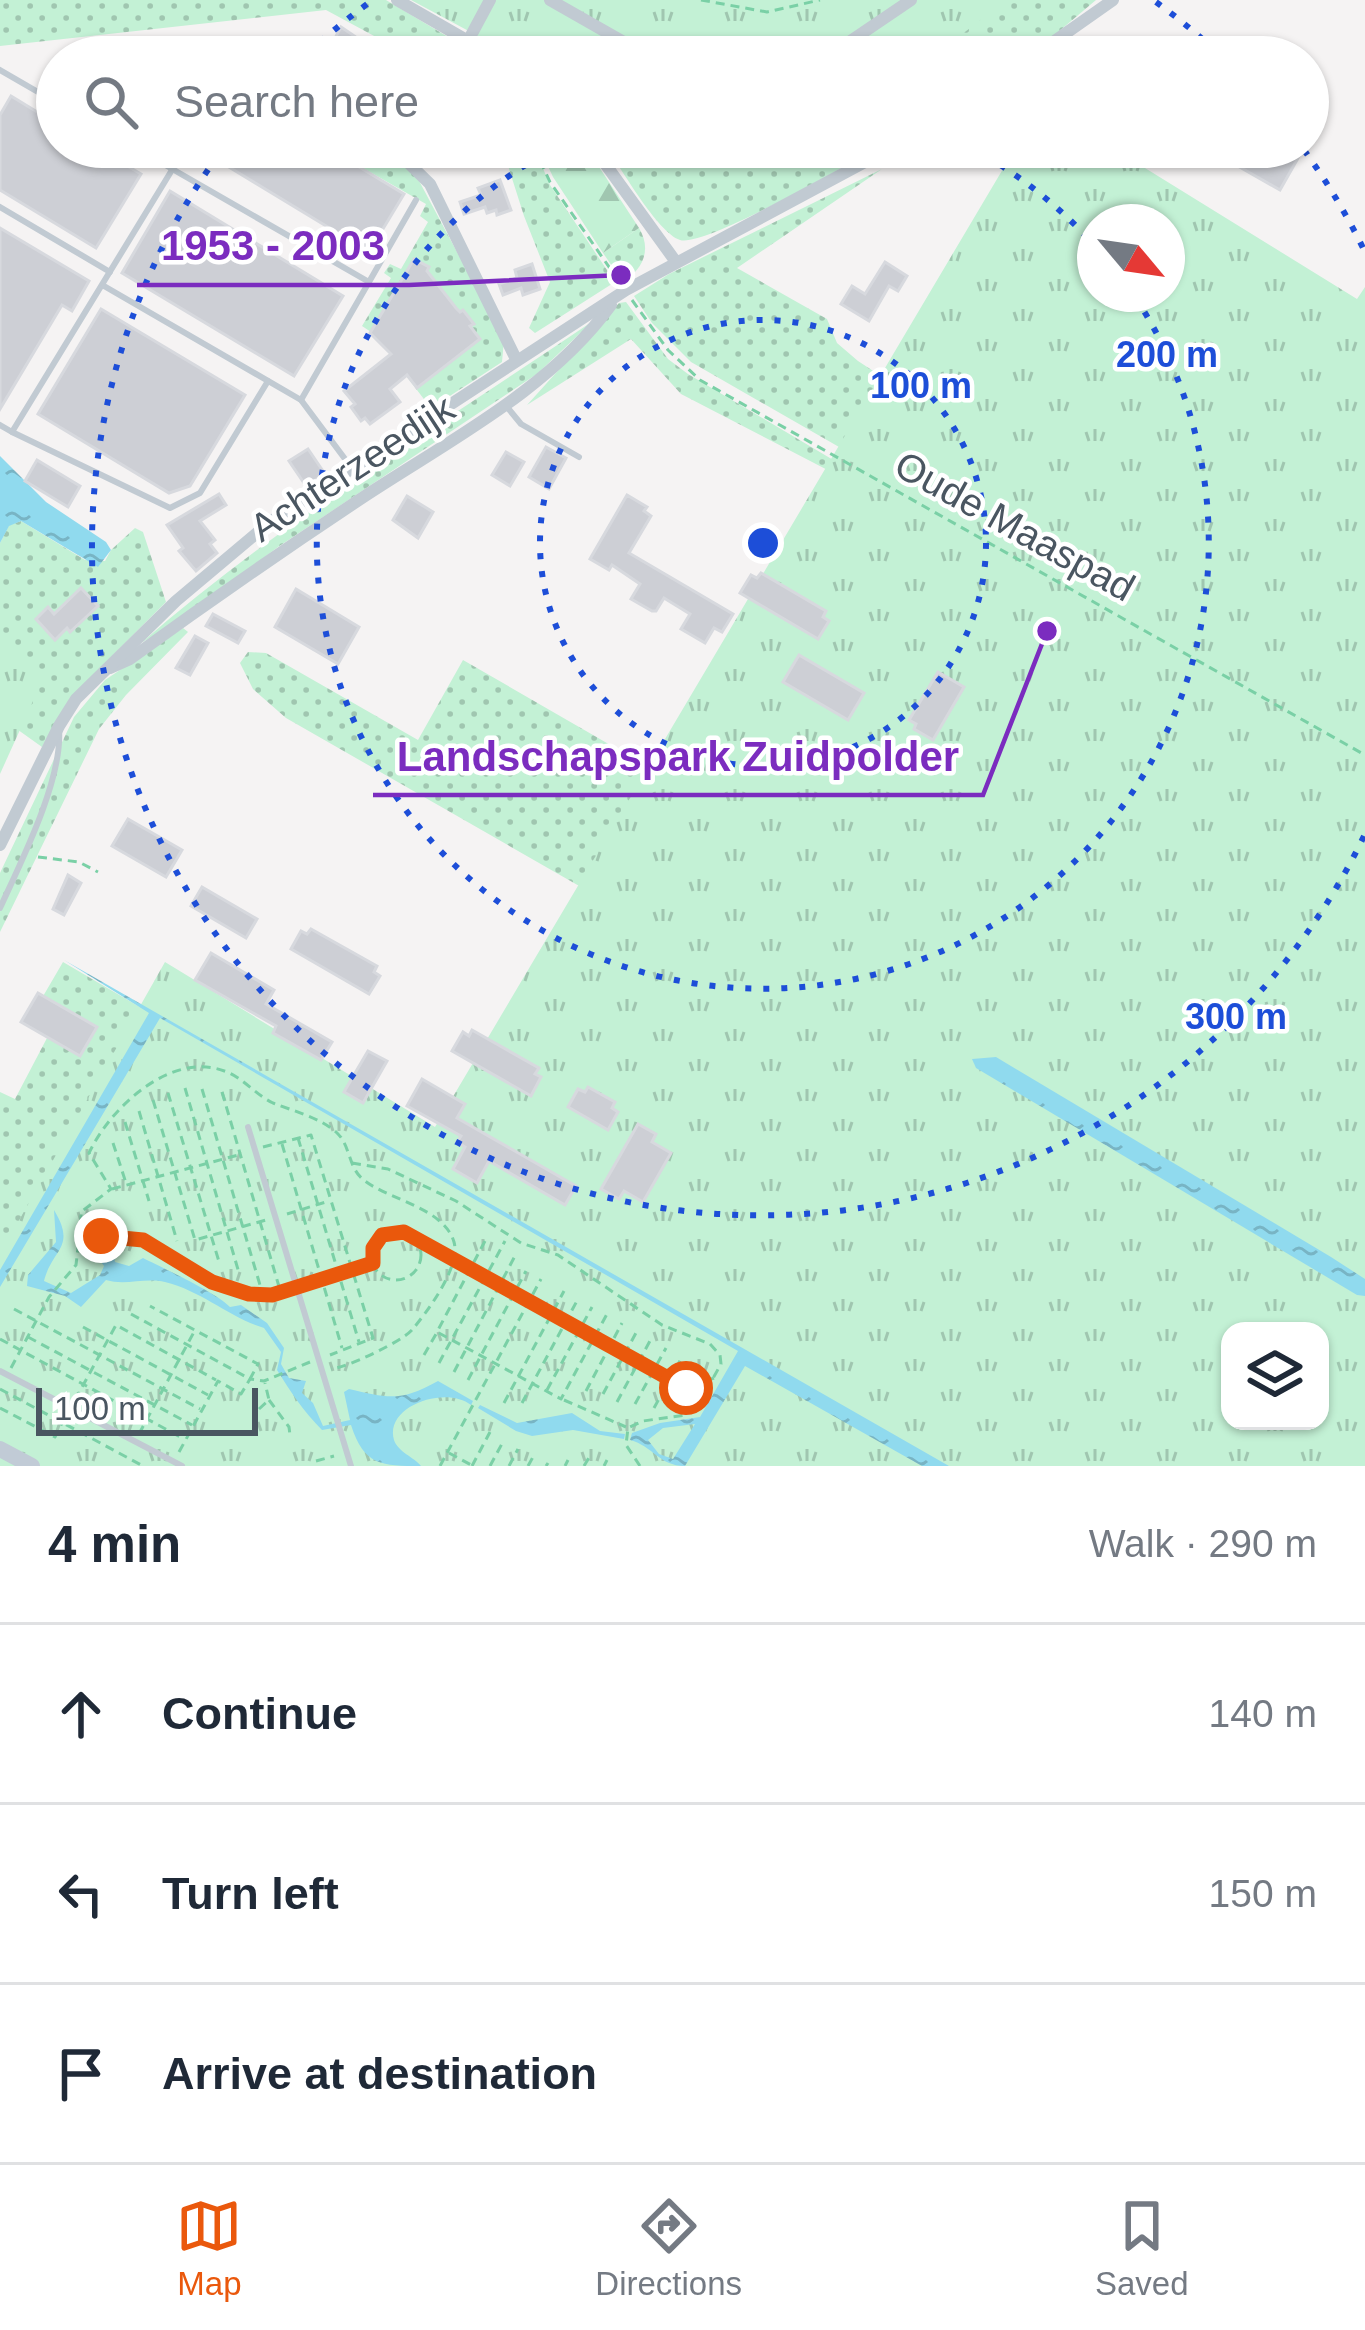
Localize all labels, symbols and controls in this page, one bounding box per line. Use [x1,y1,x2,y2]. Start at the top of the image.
search box [36,36,1329,168]
icon: search [78,69,144,135]
text: Search here [174,76,419,127]
north arrow [1077,204,1185,312]
callout: 1953 - 2003 [137,207,409,285]
text: 1953 - 2003 [161,222,385,269]
text: 200 m [1116,334,1218,375]
text: 100 m [870,365,972,406]
street label: Achterzeedijk [242,386,462,550]
street label: Oude Maaspad [888,443,1142,609]
centre of rings [742,522,784,564]
callout: Landschapspark Zuidpolder [373,717,983,795]
text: Landschapspark Zuidpolder [397,733,959,780]
text: 300 m [1185,996,1287,1037]
route end [74,1209,128,1263]
map controls [1221,1322,1329,1430]
button: layers [1221,1322,1329,1430]
route start [659,1361,713,1415]
scale bar [36,1382,258,1435]
text: 100 m [54,1390,146,1427]
text: 4 min [48,1516,181,1573]
text: Walk · 290 m [1089,1522,1317,1565]
icon: ahead [48,1681,114,1747]
text: Continue [162,1688,357,1739]
text: 140 m [1209,1692,1317,1735]
icon: left [48,1861,114,1927]
text: Turn left [162,1868,339,1919]
text: 150 m [1209,1872,1317,1915]
icon: arrive [48,2041,114,2107]
text: Arrive at destination [162,2048,597,2099]
tab: Map [176,2193,242,2303]
tab: Directions [595,2193,742,2303]
tab: Saved [1095,2193,1189,2303]

